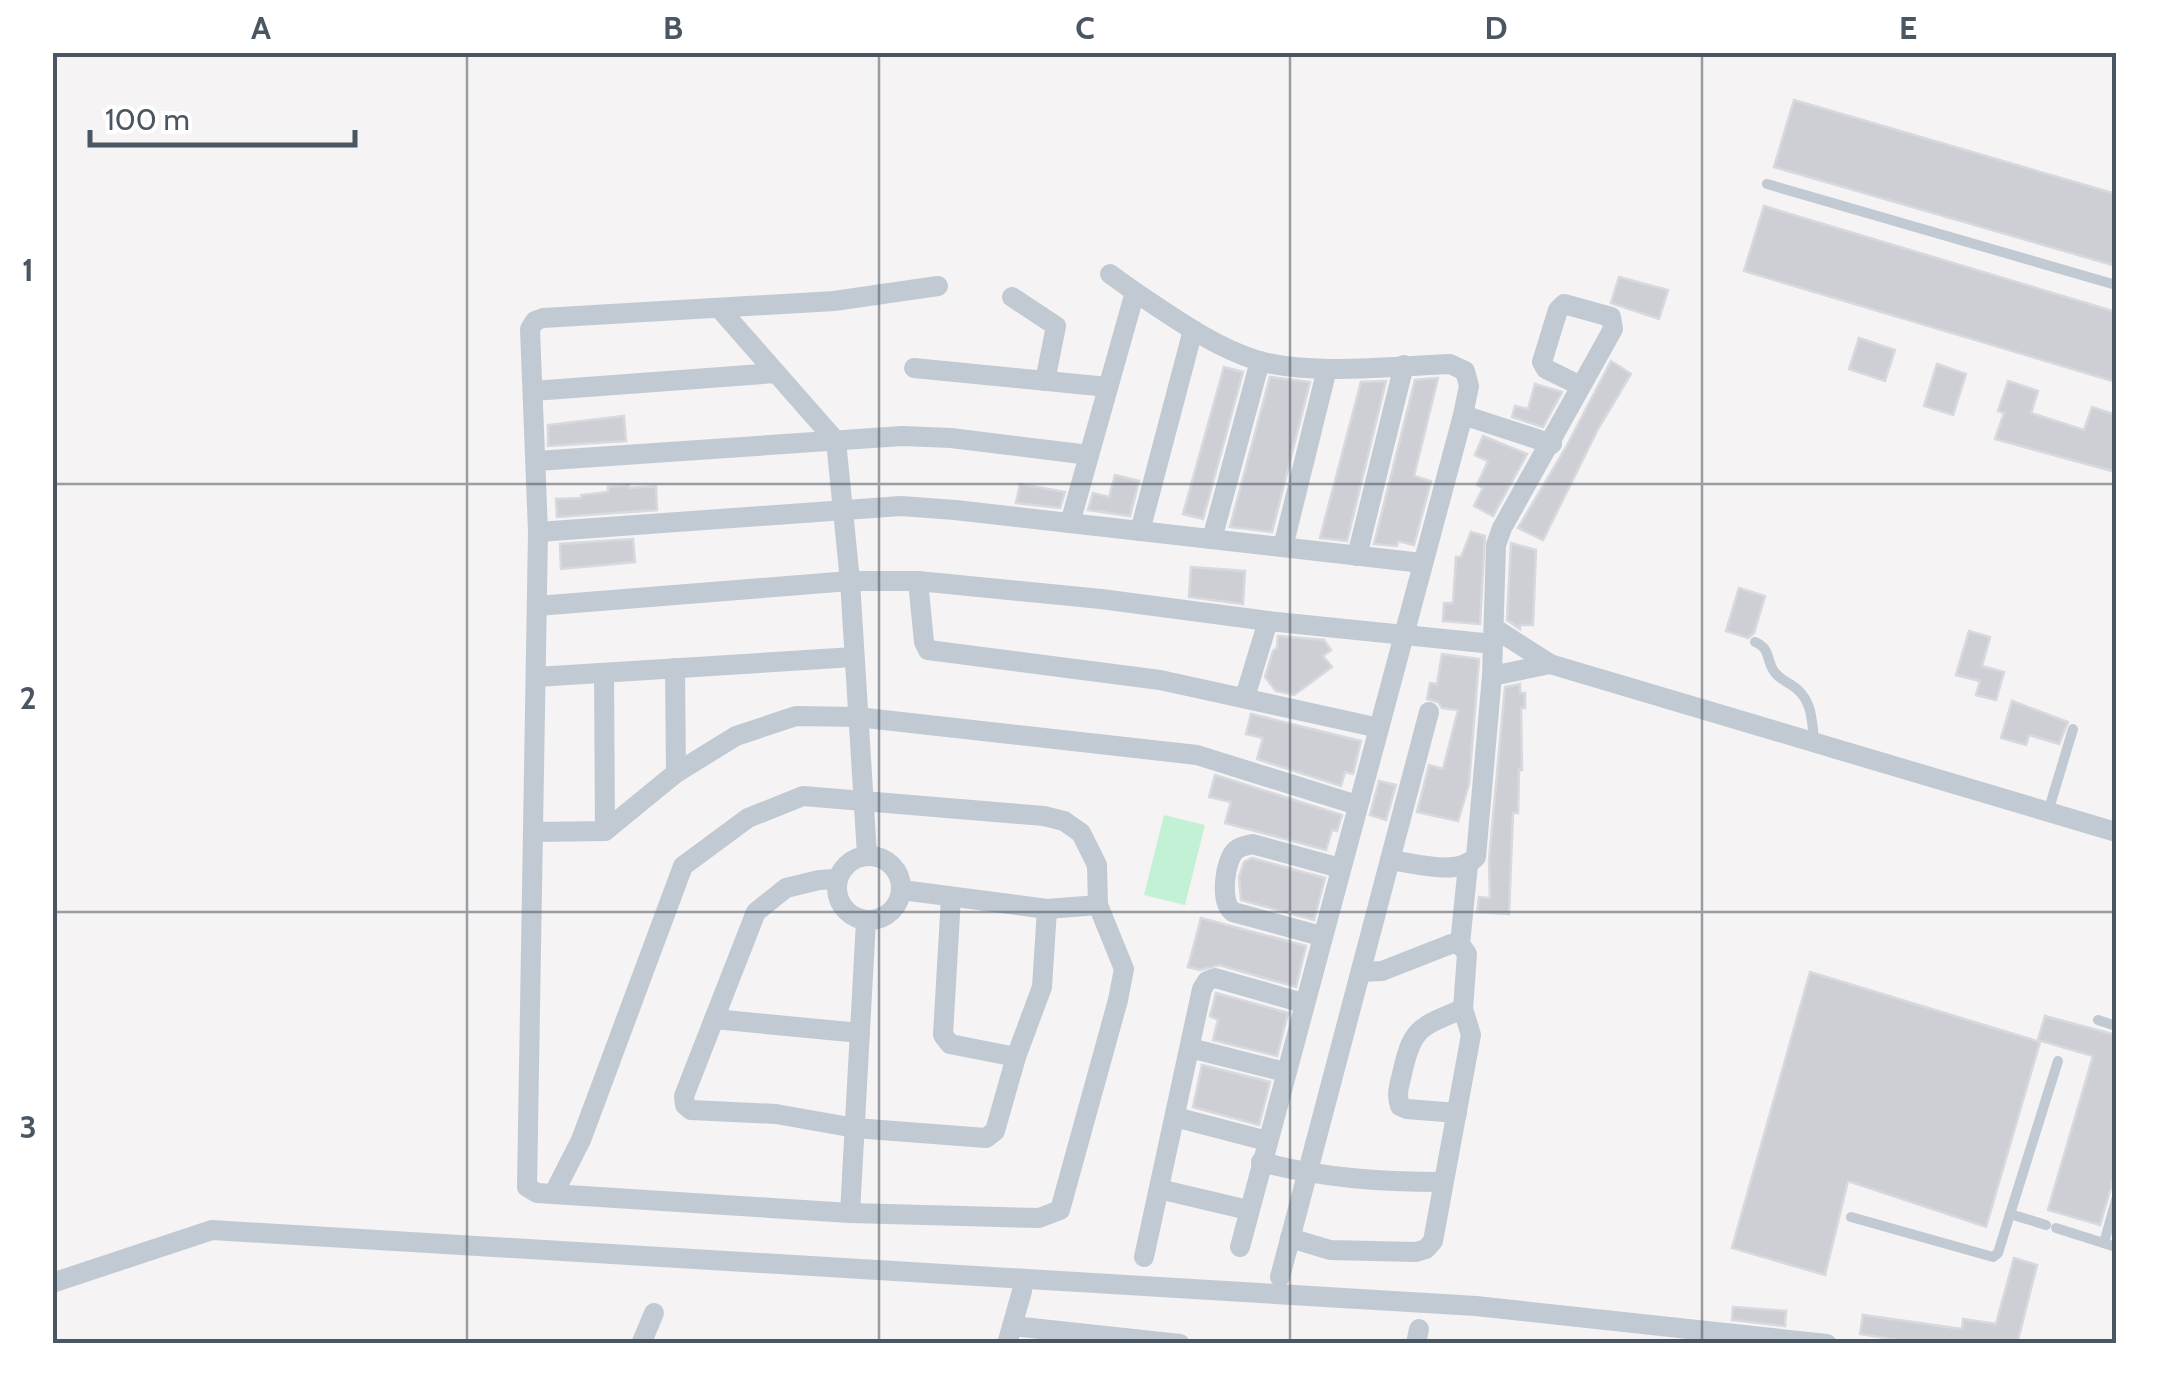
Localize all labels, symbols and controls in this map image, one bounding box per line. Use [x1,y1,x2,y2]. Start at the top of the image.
text: A [251,8,271,47]
text: B [663,8,683,47]
text: C [1075,8,1095,47]
text: D [1484,8,1508,47]
text: E [1899,8,1917,47]
scale bar [90,85,355,147]
text: 100 m [105,101,190,138]
text: 1 [22,250,34,289]
text: 2 [20,678,36,717]
text: 3 [19,1107,37,1146]

